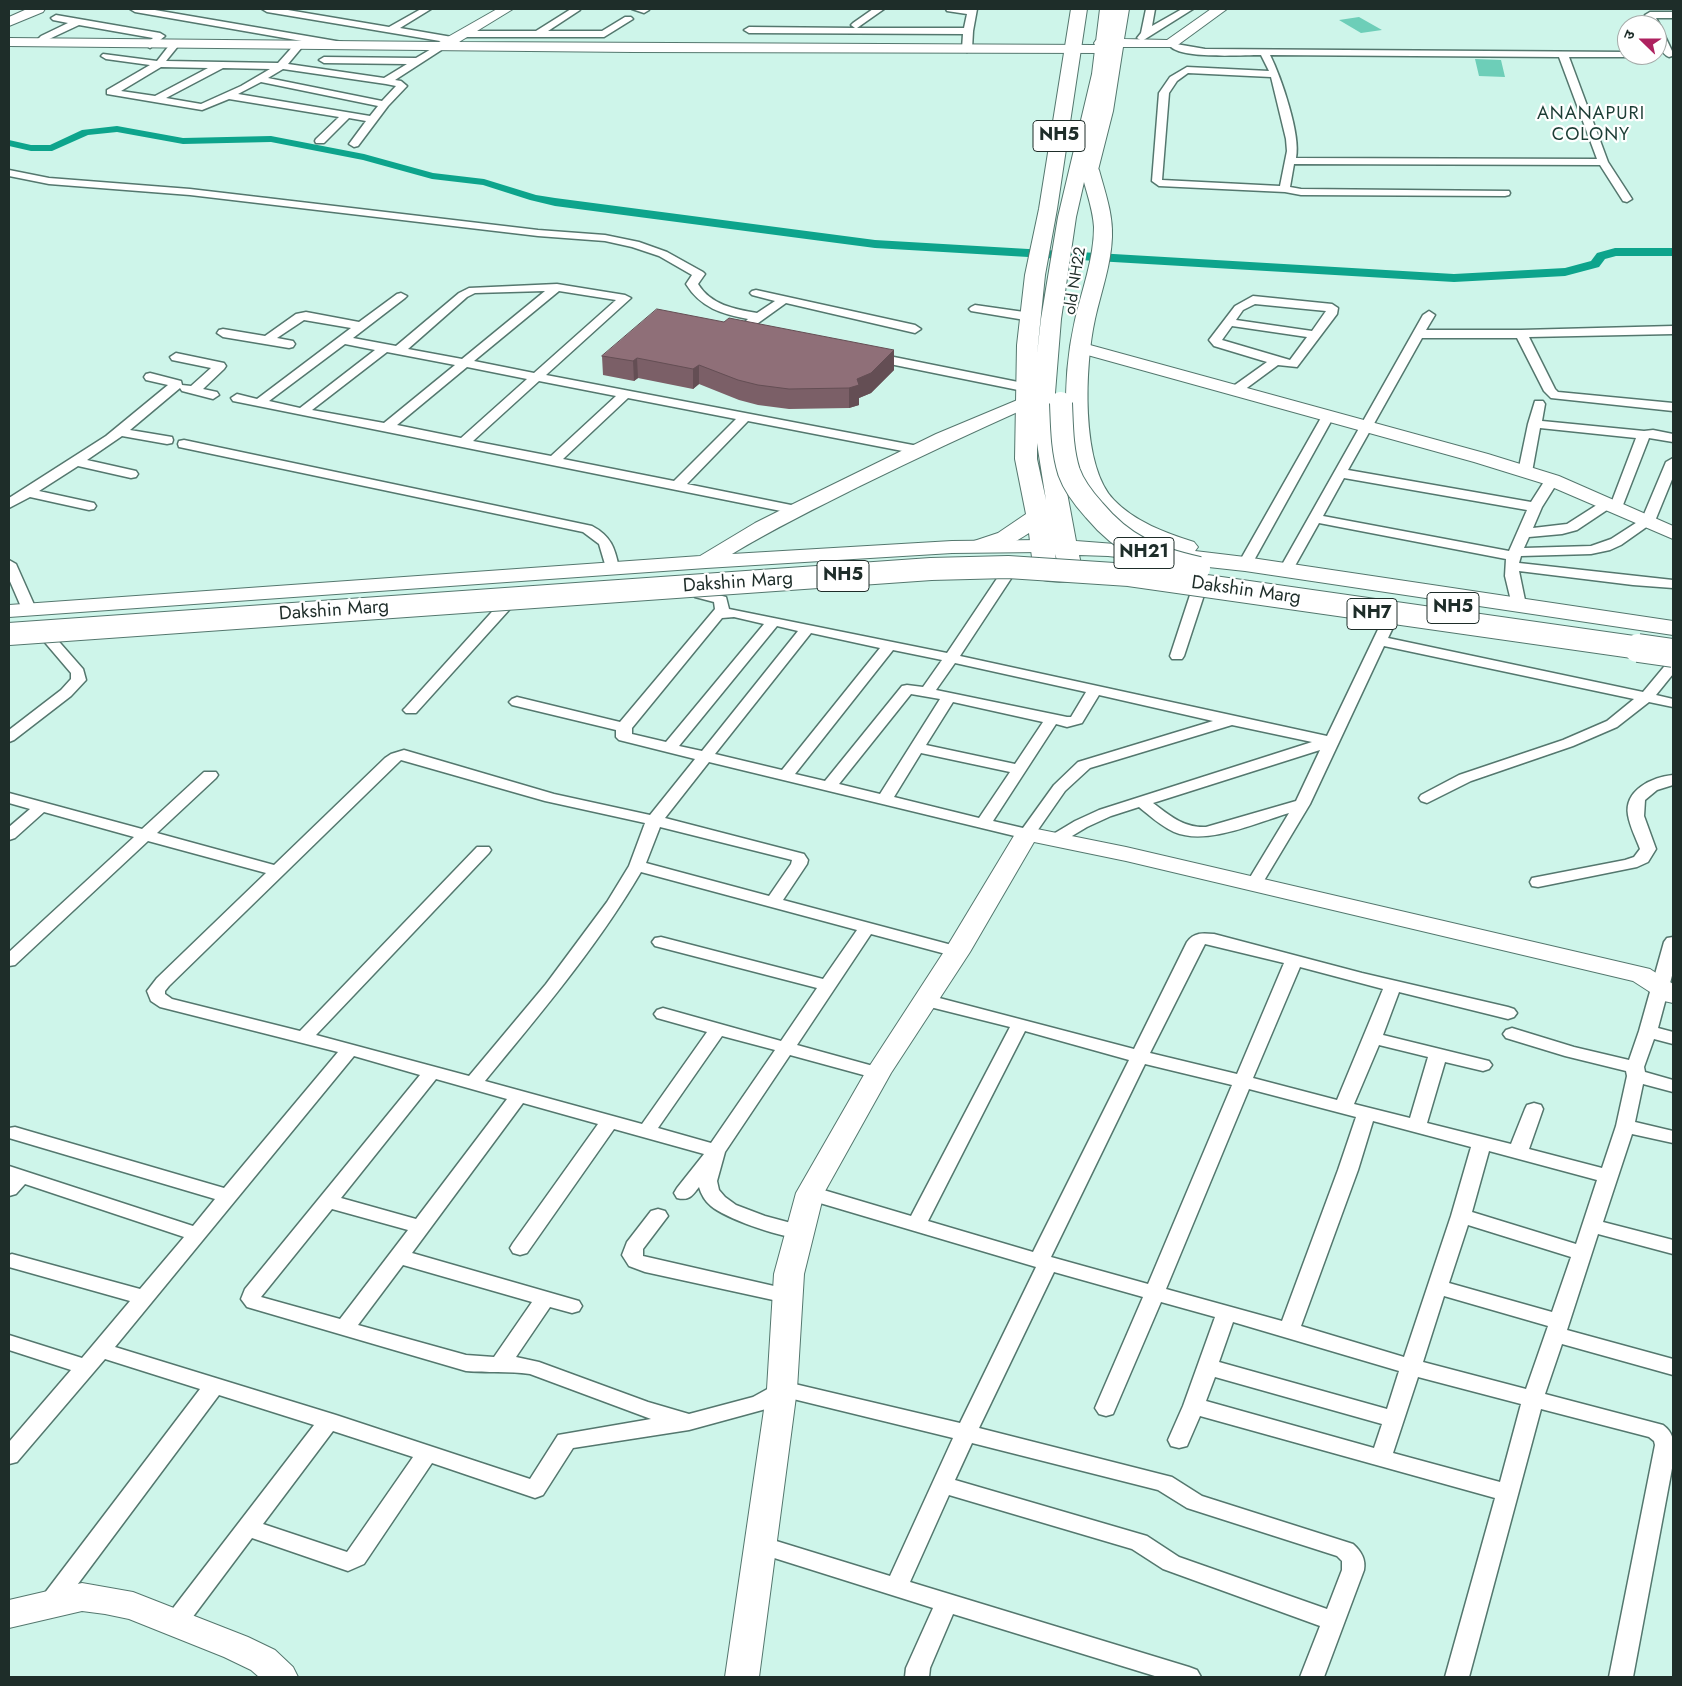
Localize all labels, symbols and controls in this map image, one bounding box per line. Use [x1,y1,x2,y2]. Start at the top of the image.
north arrow [1617,15,1667,65]
text: उ [1618,27,1640,42]
district label: ANANAPURI COLONY [1536,104,1646,146]
road number: NH5 [1033,120,1085,152]
street label: old NH22 [1061,246,1091,316]
road number: NH21 [1114,538,1174,568]
road number: NH5 [817,560,869,592]
street label: Dakshin Marg [682,568,794,598]
street label: Dakshin Marg [1190,572,1302,610]
road number: NH5 [1427,592,1479,624]
street label: Dakshin Marg [278,596,390,626]
road number: NH7 [1347,598,1397,630]

